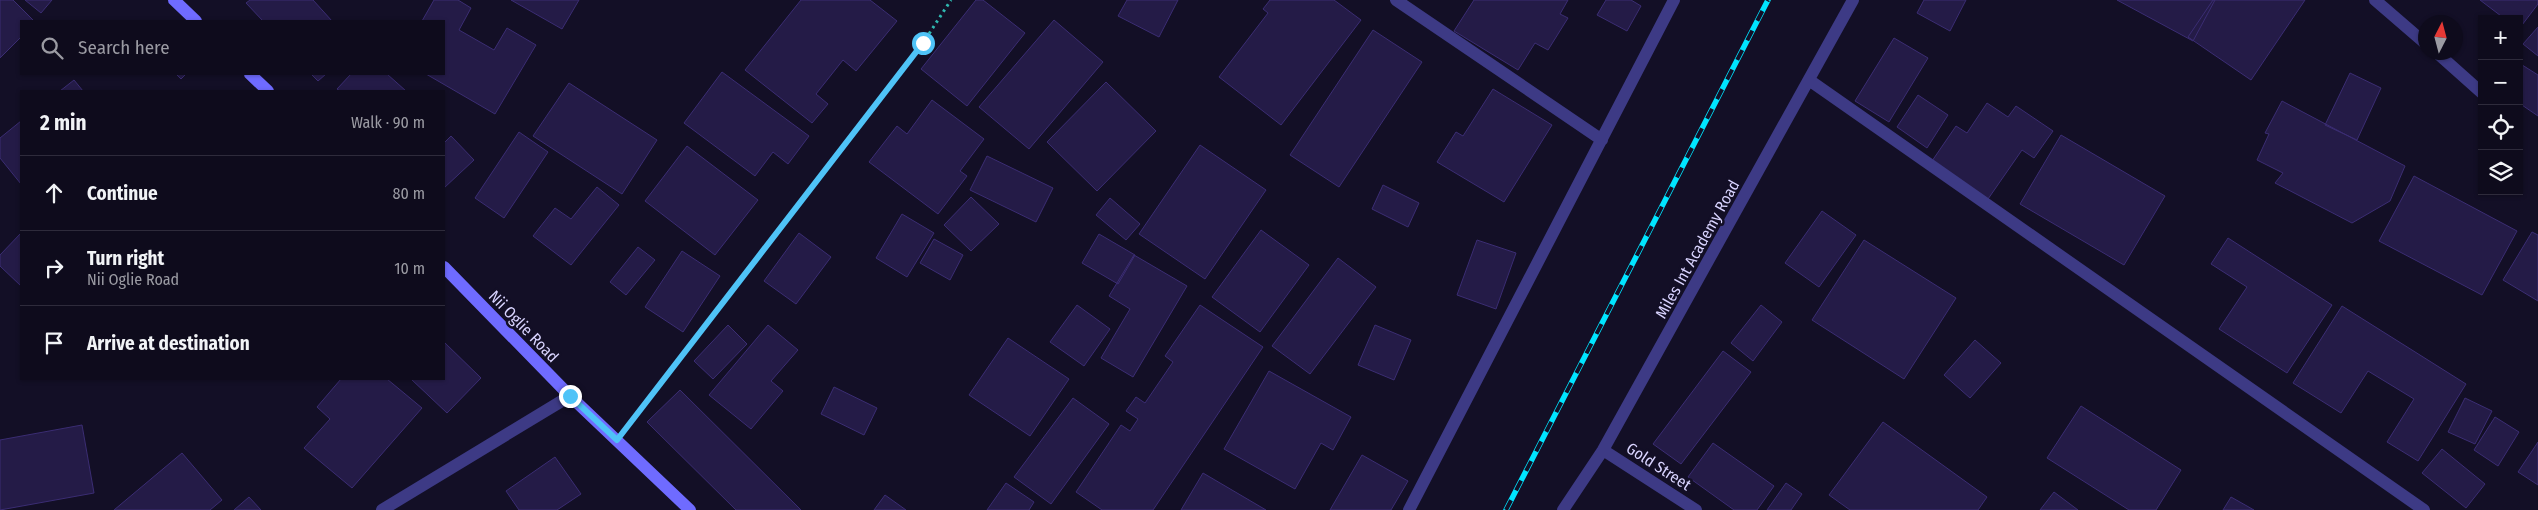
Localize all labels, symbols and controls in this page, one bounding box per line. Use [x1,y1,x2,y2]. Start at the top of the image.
north arrow [2418,15,2463,60]
map controls [2478,15,2523,195]
button: + [2478,15,2523,60]
search box [20,20,445,75]
route start [912,32,935,55]
icon: search [38,34,66,62]
text: Search here [78,36,170,59]
button: − [2478,60,2523,105]
button: locate [2478,105,2523,150]
text: 2 min [40,110,87,136]
text: Walk · 90 m [351,113,425,132]
button: layers [2478,150,2523,195]
street label: Miles Int Academy Road [1651,177,1743,322]
icon: ahead [40,179,68,207]
text: Continue [87,182,158,205]
text: 80 m [393,184,425,203]
text: Turn right [87,247,164,270]
icon: right [40,254,68,282]
text: 10 m [394,259,425,278]
text: Nii Oglie Road [87,270,179,289]
street label: Nii Oglie Road [485,287,562,366]
icon: arrive [40,329,68,357]
text: Arrive at destination [87,332,250,355]
route end [559,385,582,408]
street label: Gold Street [1623,438,1695,495]

